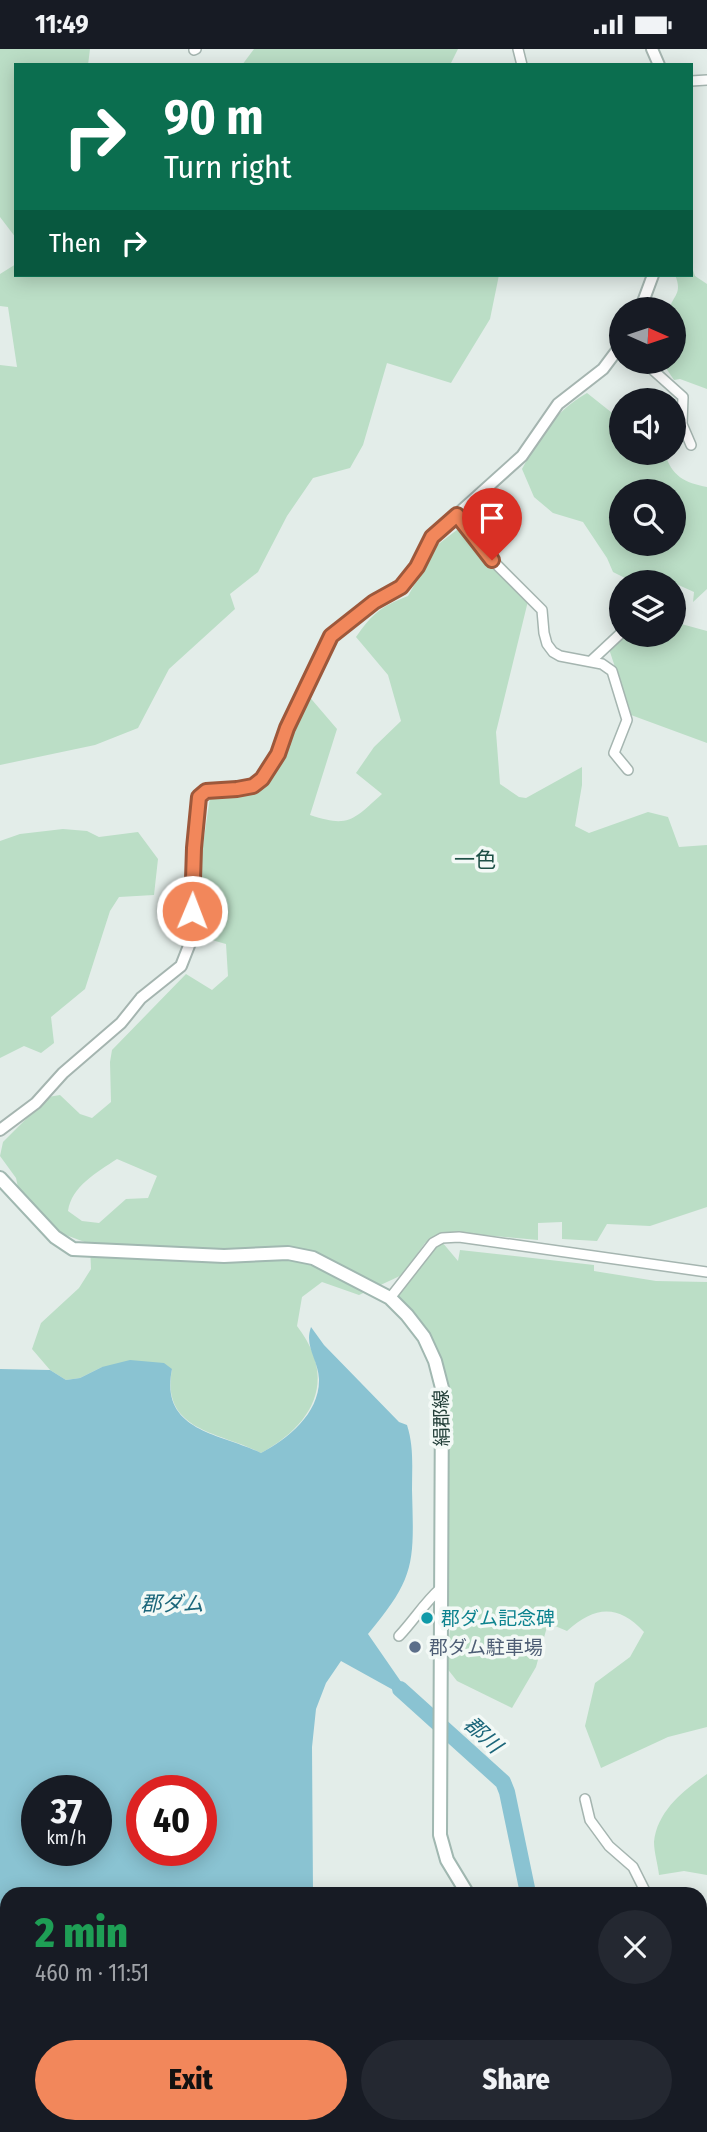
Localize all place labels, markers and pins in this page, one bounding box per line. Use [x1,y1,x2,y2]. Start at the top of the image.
pin [462,488,522,560]
place label: 郡ダム記念碑 [441,1607,555,1630]
marker: 郡ダム記念碑 [419,1610,435,1626]
place label: 郡ダム駐車場 [429,1636,543,1659]
marker: 郡ダム駐車場 [407,1639,423,1655]

